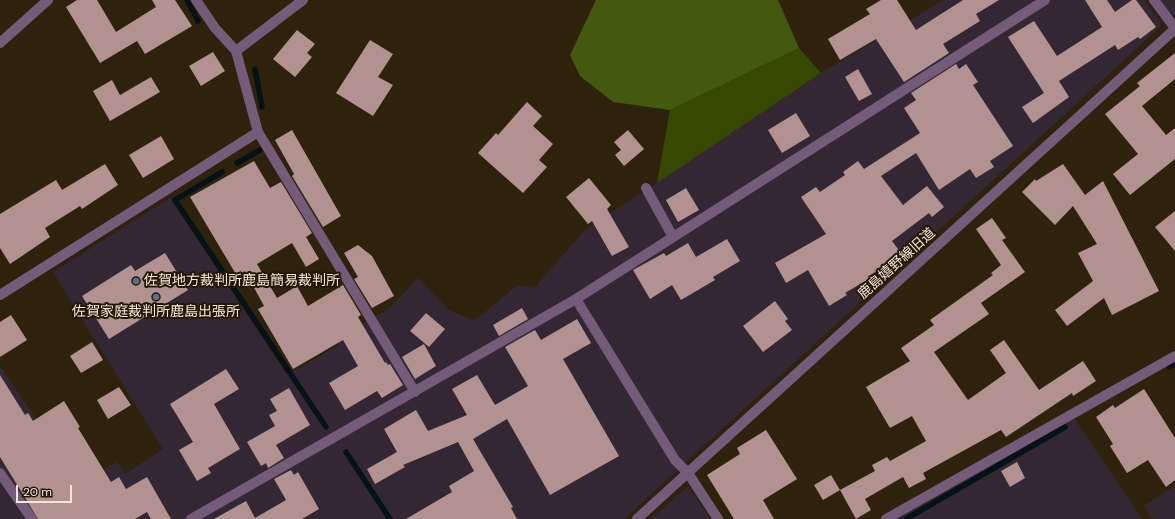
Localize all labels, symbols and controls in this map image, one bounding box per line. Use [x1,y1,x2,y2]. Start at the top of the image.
street label: 鹿島嬉野線旧道 [855,225,939,303]
place label: 佐賀地方裁判所鹿島簡易裁判所 [144,273,340,289]
marker: 佐賀地方裁判所鹿島簡易裁判所 [131,276,141,286]
marker: 佐賀家庭裁判所鹿島出張所 [151,292,161,302]
place label: 佐賀家庭裁判所鹿島出張所 [72,304,240,320]
scale bar [18,477,74,503]
text: 20 m [23,484,52,500]

